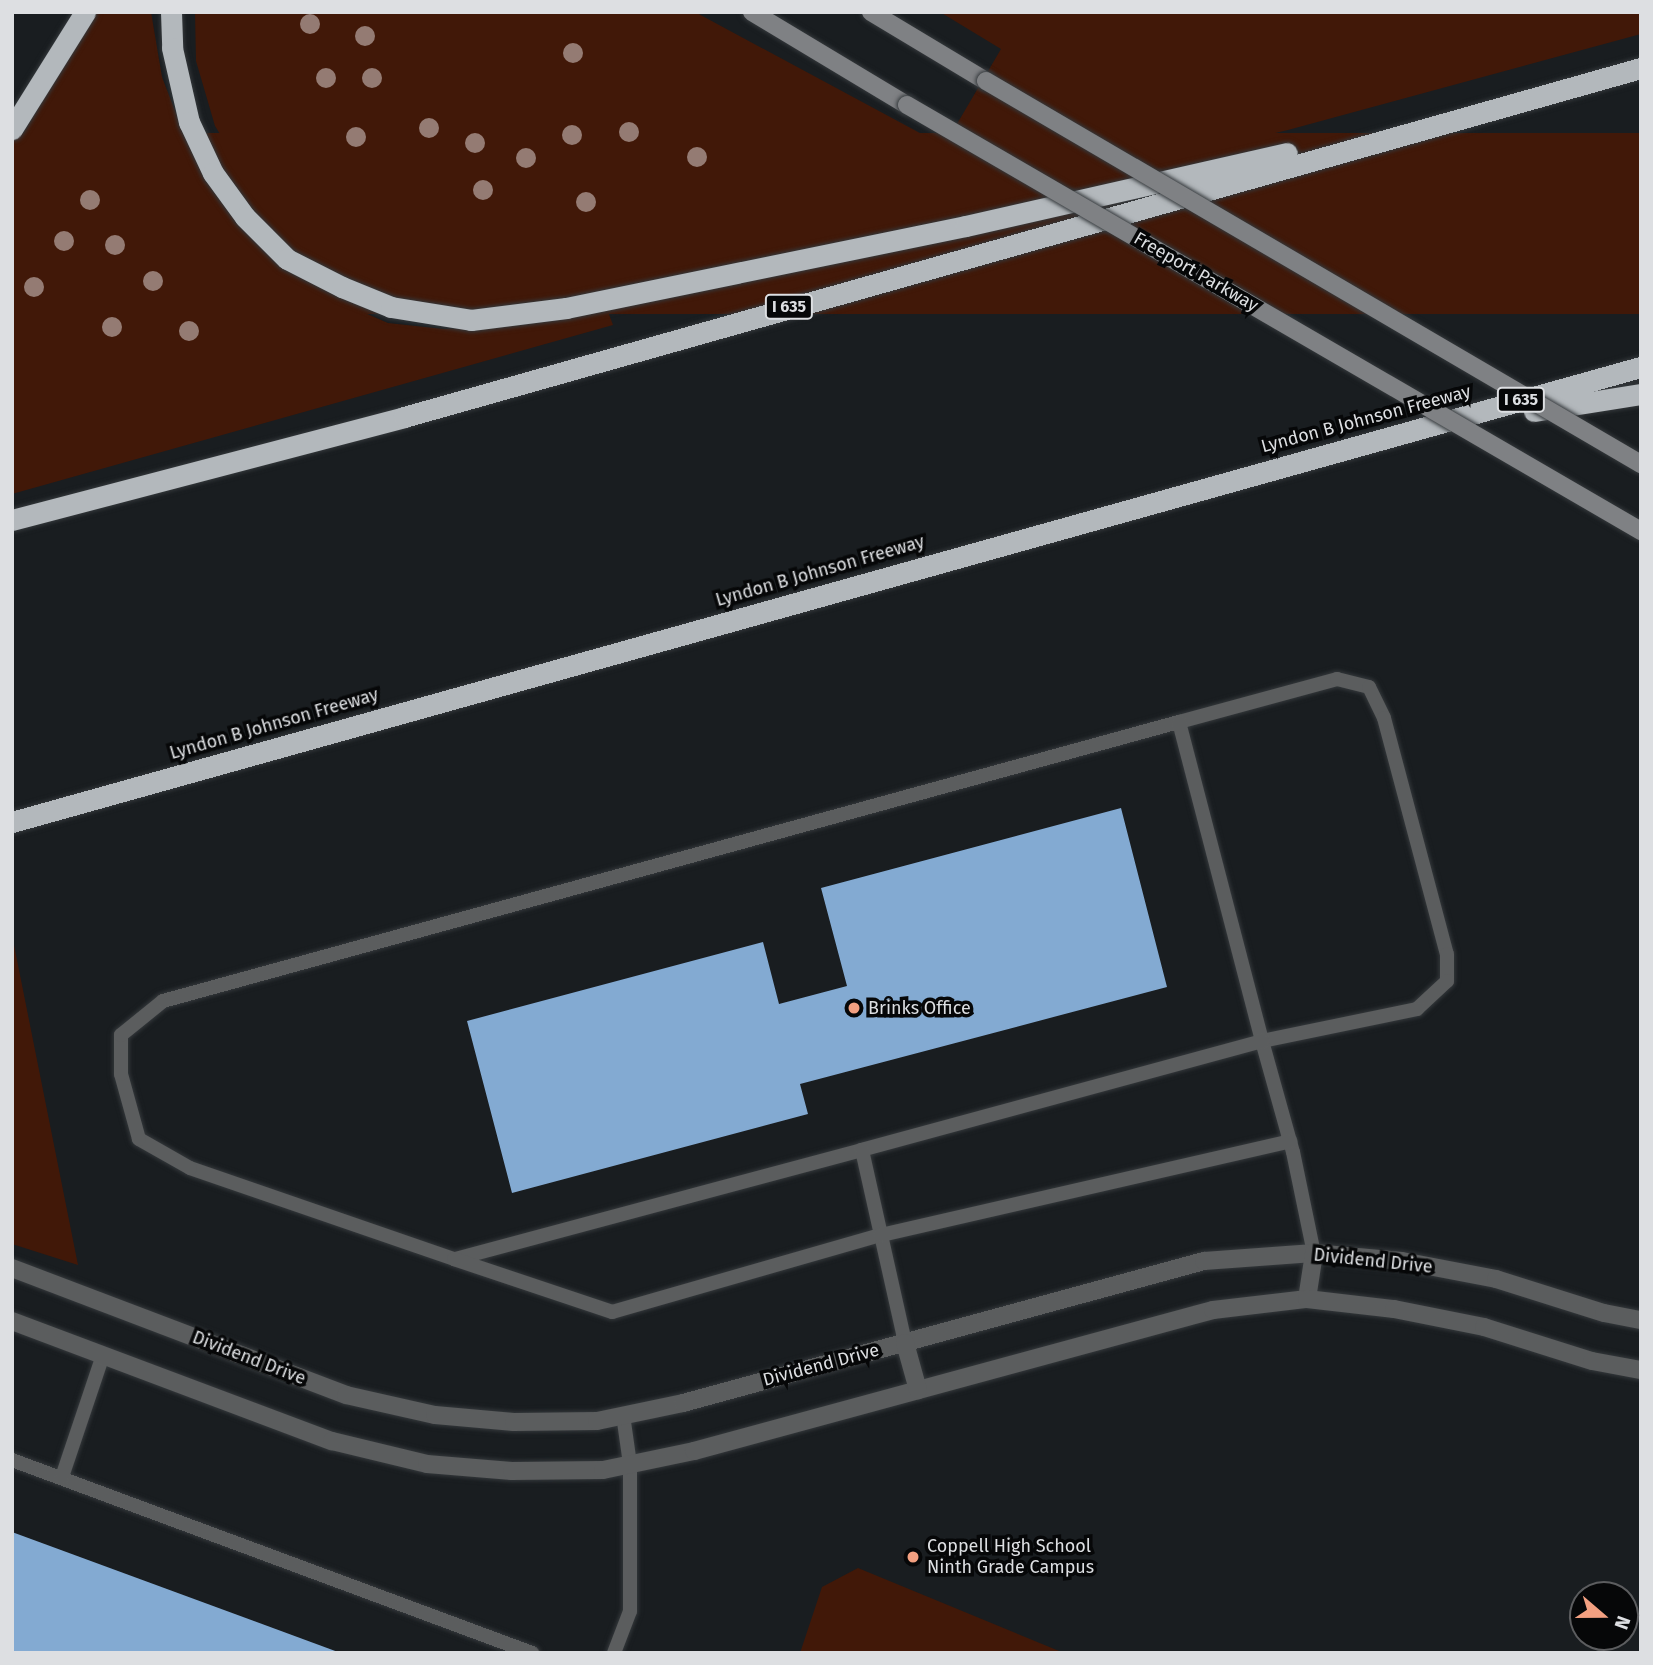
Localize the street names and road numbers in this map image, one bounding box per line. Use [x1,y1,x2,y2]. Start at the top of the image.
street label: Freeport Parkway [1130,228,1262,316]
road number: I 635 [764,294,814,320]
street label: Lyndon B Johnson Freeway [1259,381,1473,457]
road number: I 635 [1496,388,1546,412]
street label: Lyndon B Johnson Freeway [713,531,927,611]
street label: Lyndon B Johnson Freeway [167,684,381,764]
street label: Dividend Drive [1312,1244,1434,1278]
street label: Dividend Drive [189,1327,309,1389]
street label: Dividend Drive [761,1339,881,1391]

